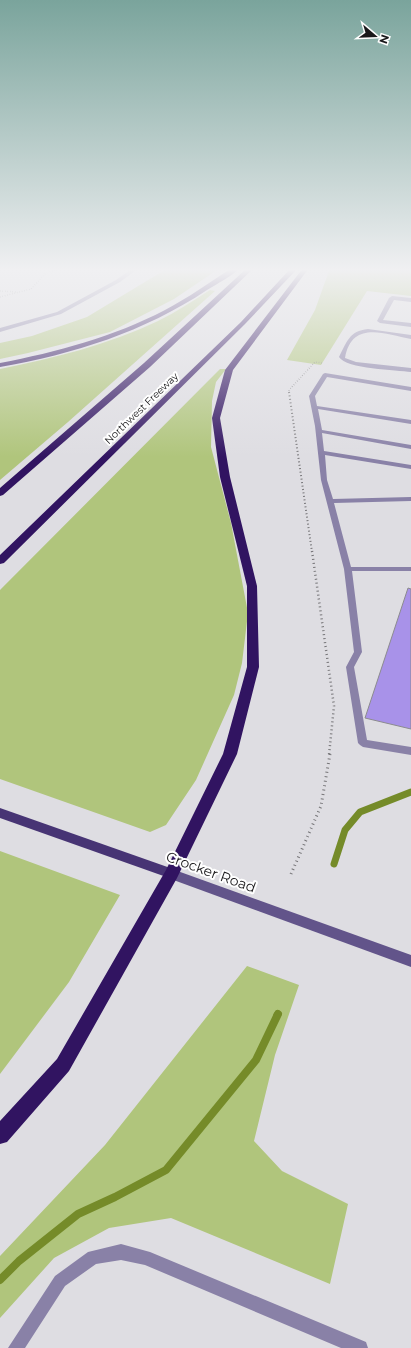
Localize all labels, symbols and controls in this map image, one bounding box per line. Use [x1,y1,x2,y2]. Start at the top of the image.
north arrow [355,16,395,56]
text: N [376,33,393,46]
street label: Northwest Freeway [102,369,181,447]
street label: Crocker Road [164,847,258,897]

